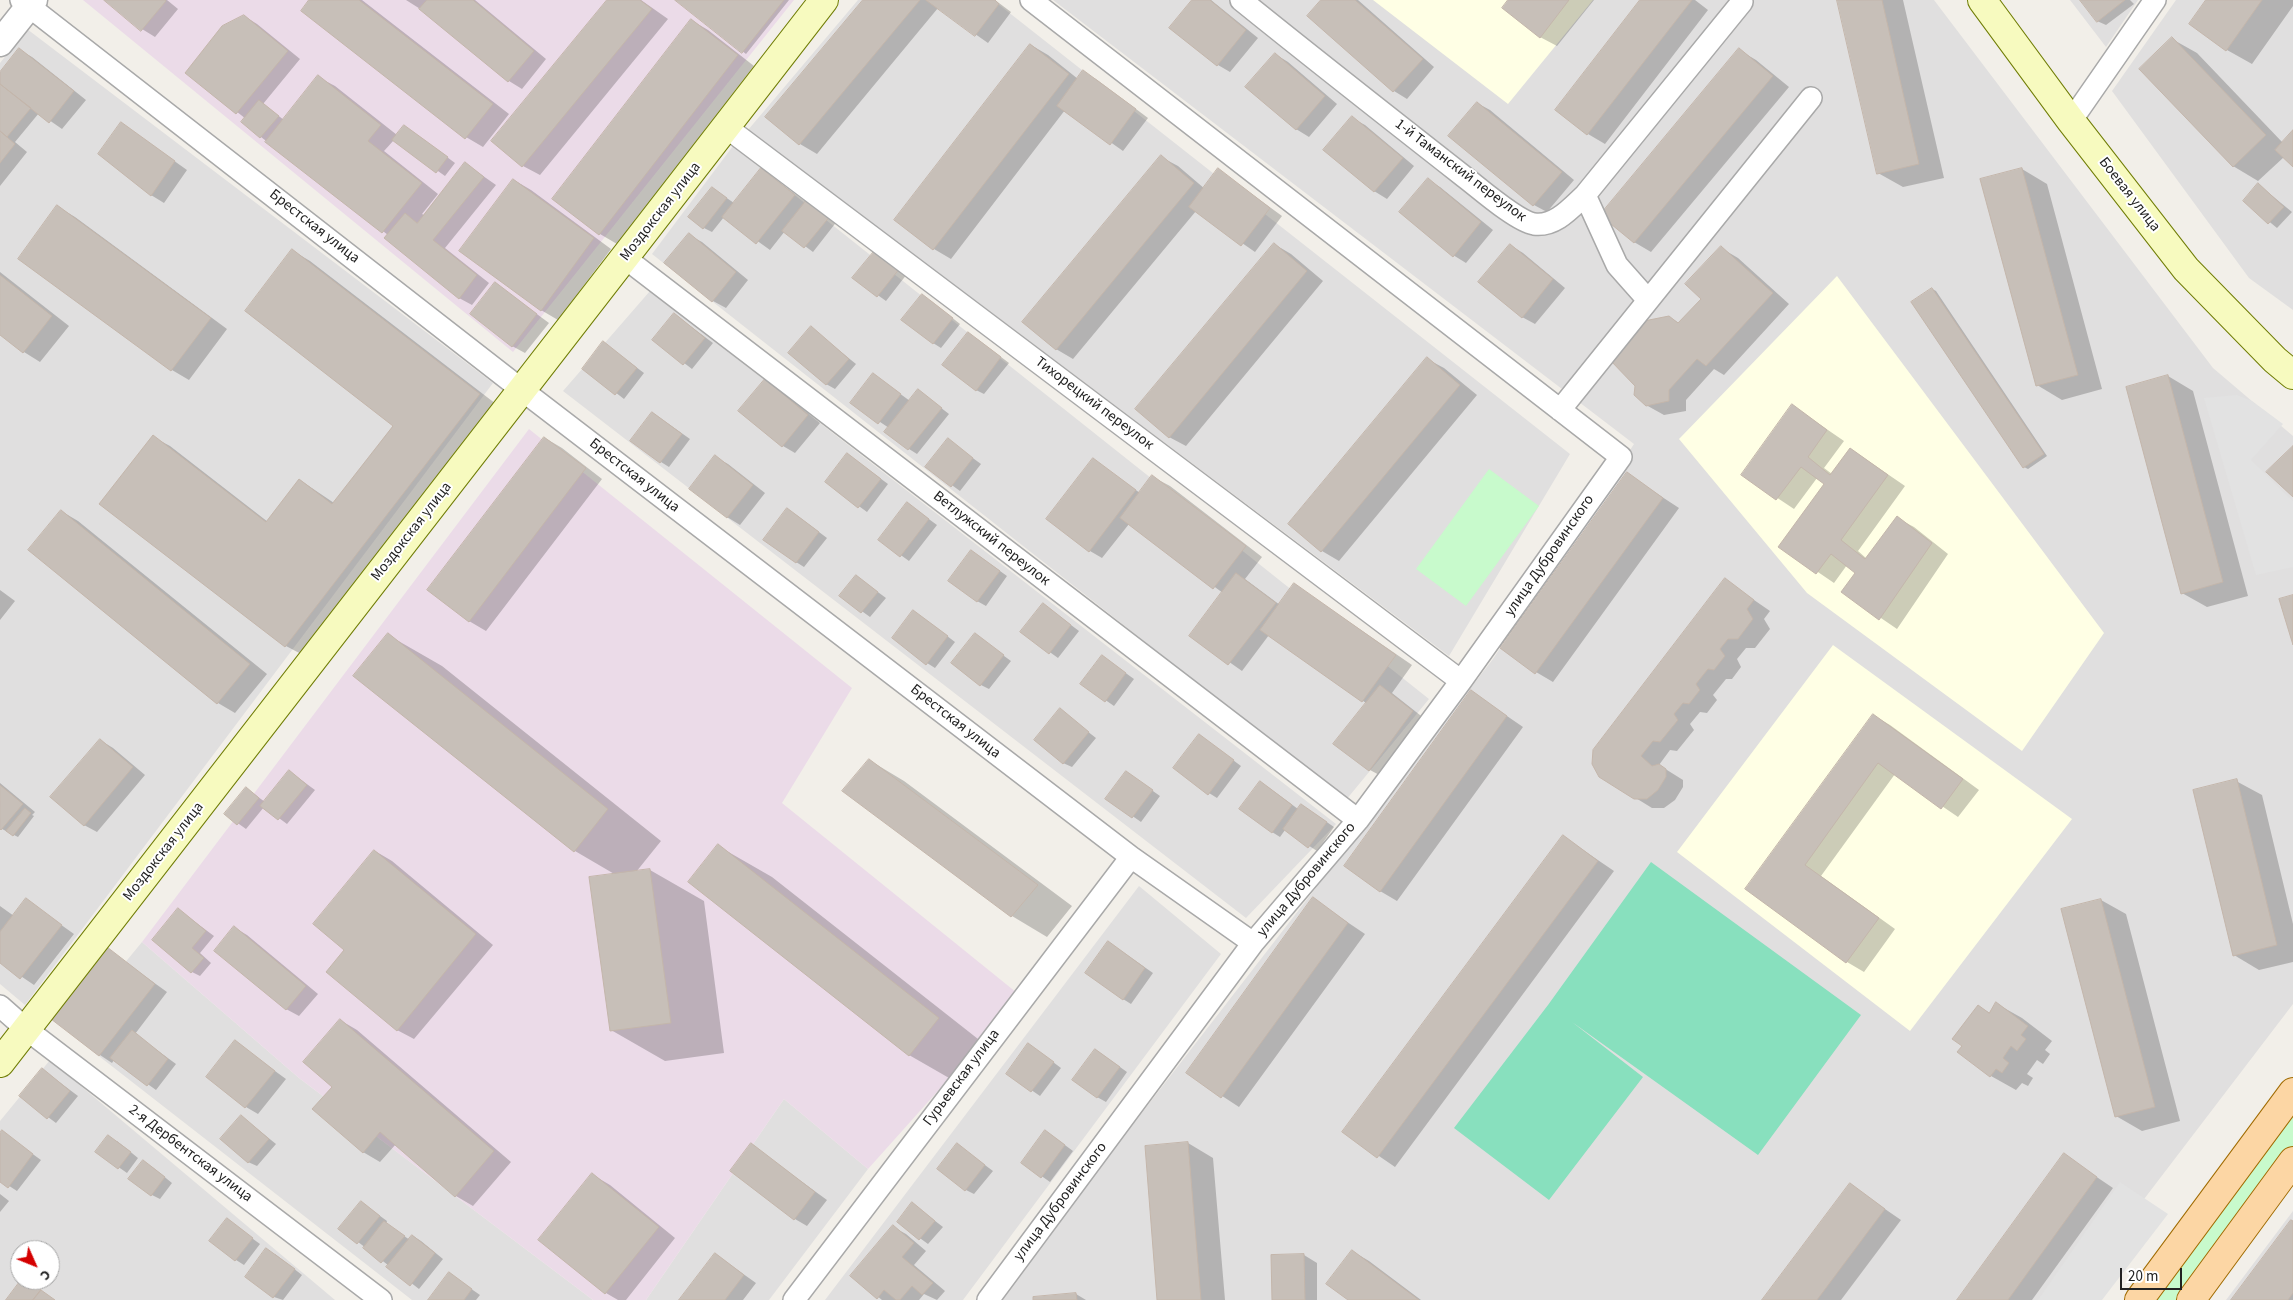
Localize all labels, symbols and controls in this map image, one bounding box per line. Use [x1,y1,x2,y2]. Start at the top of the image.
street label: 1-й Таманский переулок [1391,116,1529,226]
street label: Боевая улица [2094,154,2164,236]
street label: Моздокская улица [617,159,705,265]
street label: Брестская улица [265,186,363,268]
street label: Тихорецкий переулок [1031,354,1157,454]
street label: Брестская улица [585,435,683,517]
street label: Моздокская улица [368,479,456,585]
street label: Ветлужский переулок [929,488,1053,590]
street label: улица Дубровинского [1501,492,1599,620]
street label: Брестская улица [906,681,1004,763]
street label: Моздокская улица [120,799,208,905]
street label: улица Дубровинского [1254,819,1360,941]
street label: Гурьевская улица [920,1026,1004,1130]
street label: 2-я Дербентская улица [124,1102,256,1206]
street label: улица Дубровинского [1011,1139,1111,1265]
north arrow [10,1240,60,1290]
scale bar [2123,1258,2186,1290]
text: С [35,1265,55,1285]
text: 20 m [2128,1266,2158,1287]

